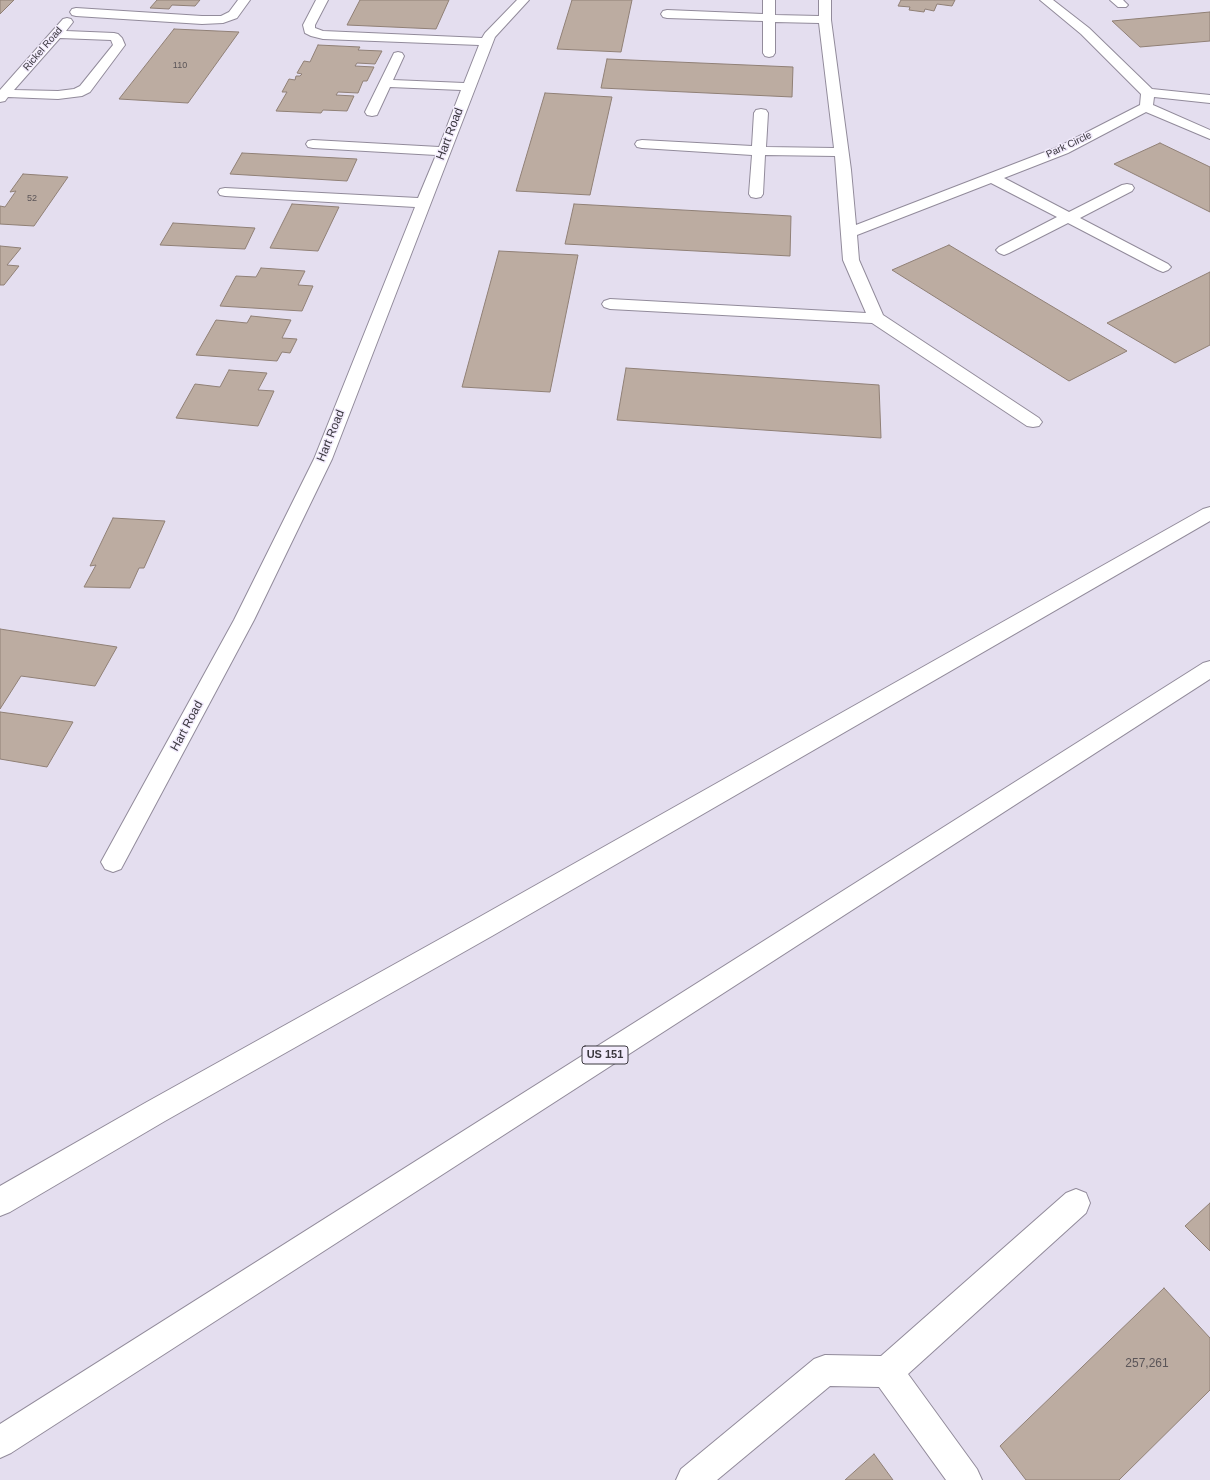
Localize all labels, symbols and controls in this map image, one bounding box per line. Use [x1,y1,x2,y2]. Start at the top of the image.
street label: Rickel Road [21,25,65,73]
house number: 110 [173,61,187,71]
street label: Hart Road [433,106,467,162]
street label: Park Circle [1044,129,1094,161]
house number: 52 [27,194,37,204]
street label: Hart Road [314,408,348,464]
street label: Hart Road [168,698,206,754]
road number: US 151 [582,1046,628,1064]
house number: 257,261 [1125,1357,1169,1371]

